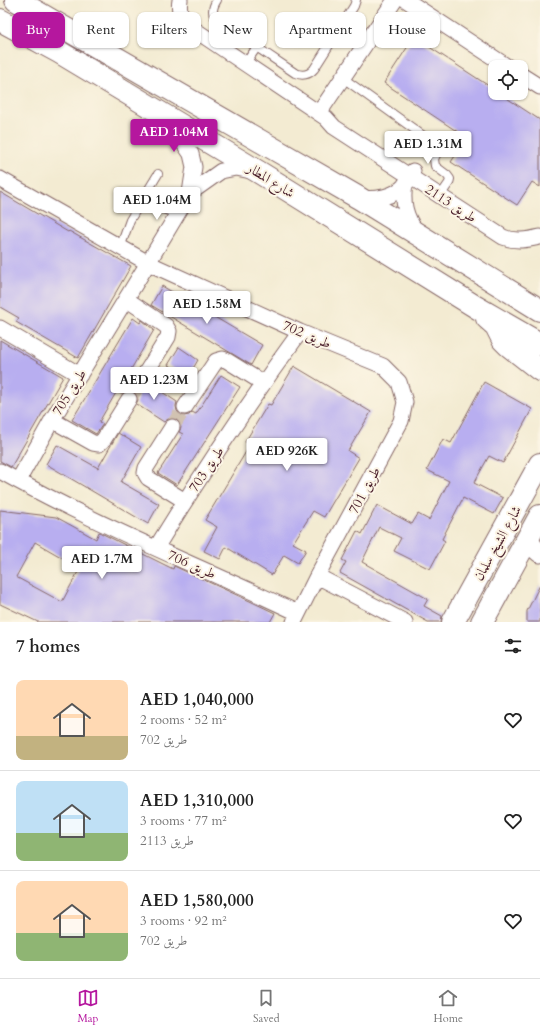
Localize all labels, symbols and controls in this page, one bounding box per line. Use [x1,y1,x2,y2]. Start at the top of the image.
chip: Buy [12,12,65,48]
chip: Rent [73,12,129,48]
chip: Filters [137,12,201,48]
chip: New [209,12,267,48]
chip: Apartment [275,12,366,48]
chip: House [374,12,440,48]
map controls [488,60,528,100]
button: locate [488,60,528,100]
pin: AED 1.04M [128,119,220,153]
text: AED 1.04M [139,123,209,141]
pin: AED 1.31M [382,131,474,165]
text: AED 1.31M [393,135,463,153]
street label: شارع المطار [241,157,298,204]
street label: طريق 2113 [421,180,480,227]
pin: AED 1.04M [111,187,203,221]
text: AED 1.04M [122,191,192,209]
pin: AED 1.58M [161,291,253,325]
text: AED 1.58M [172,295,242,313]
street label: طريق 702 [280,316,334,353]
street label: طريق 705 [48,366,91,419]
pin: AED 1.23M [108,367,200,401]
text: AED 1.23M [119,371,189,389]
pin: AED 926K [246,438,328,472]
text: AED 926K [255,442,319,460]
street label: طريق 703 [184,443,229,496]
street label: طريق 701 [344,463,385,517]
street label: شارع الشيخ سلمان [469,502,529,586]
street label: طريق 706 [165,545,219,584]
pin: AED 1.7M [61,546,143,580]
text: AED 1.7M [71,550,133,568]
text: 7 homes [16,635,80,658]
icon: filters [502,635,524,657]
text: AED 1,040,000 [140,688,254,711]
icon: home [48,696,96,744]
icon: heart [502,709,524,731]
text: 2 rooms · 52 m² [140,711,227,729]
text: طريق 702 [140,731,187,749]
text: AED 1,310,000 [140,789,254,812]
icon: home [48,797,96,845]
icon: heart [502,810,524,832]
text: 3 rooms · 77 m² [140,812,227,830]
text: طريق 2113 [140,832,194,850]
text: AED 1,580,000 [140,889,254,912]
icon: home [48,897,96,945]
icon: heart [502,910,524,932]
text: 3 rooms · 92 m² [140,912,227,930]
text: طريق 702 [140,932,187,950]
tab: Map [77,987,99,1026]
tab: Saved [253,987,280,1026]
tab: Home [434,987,463,1026]

